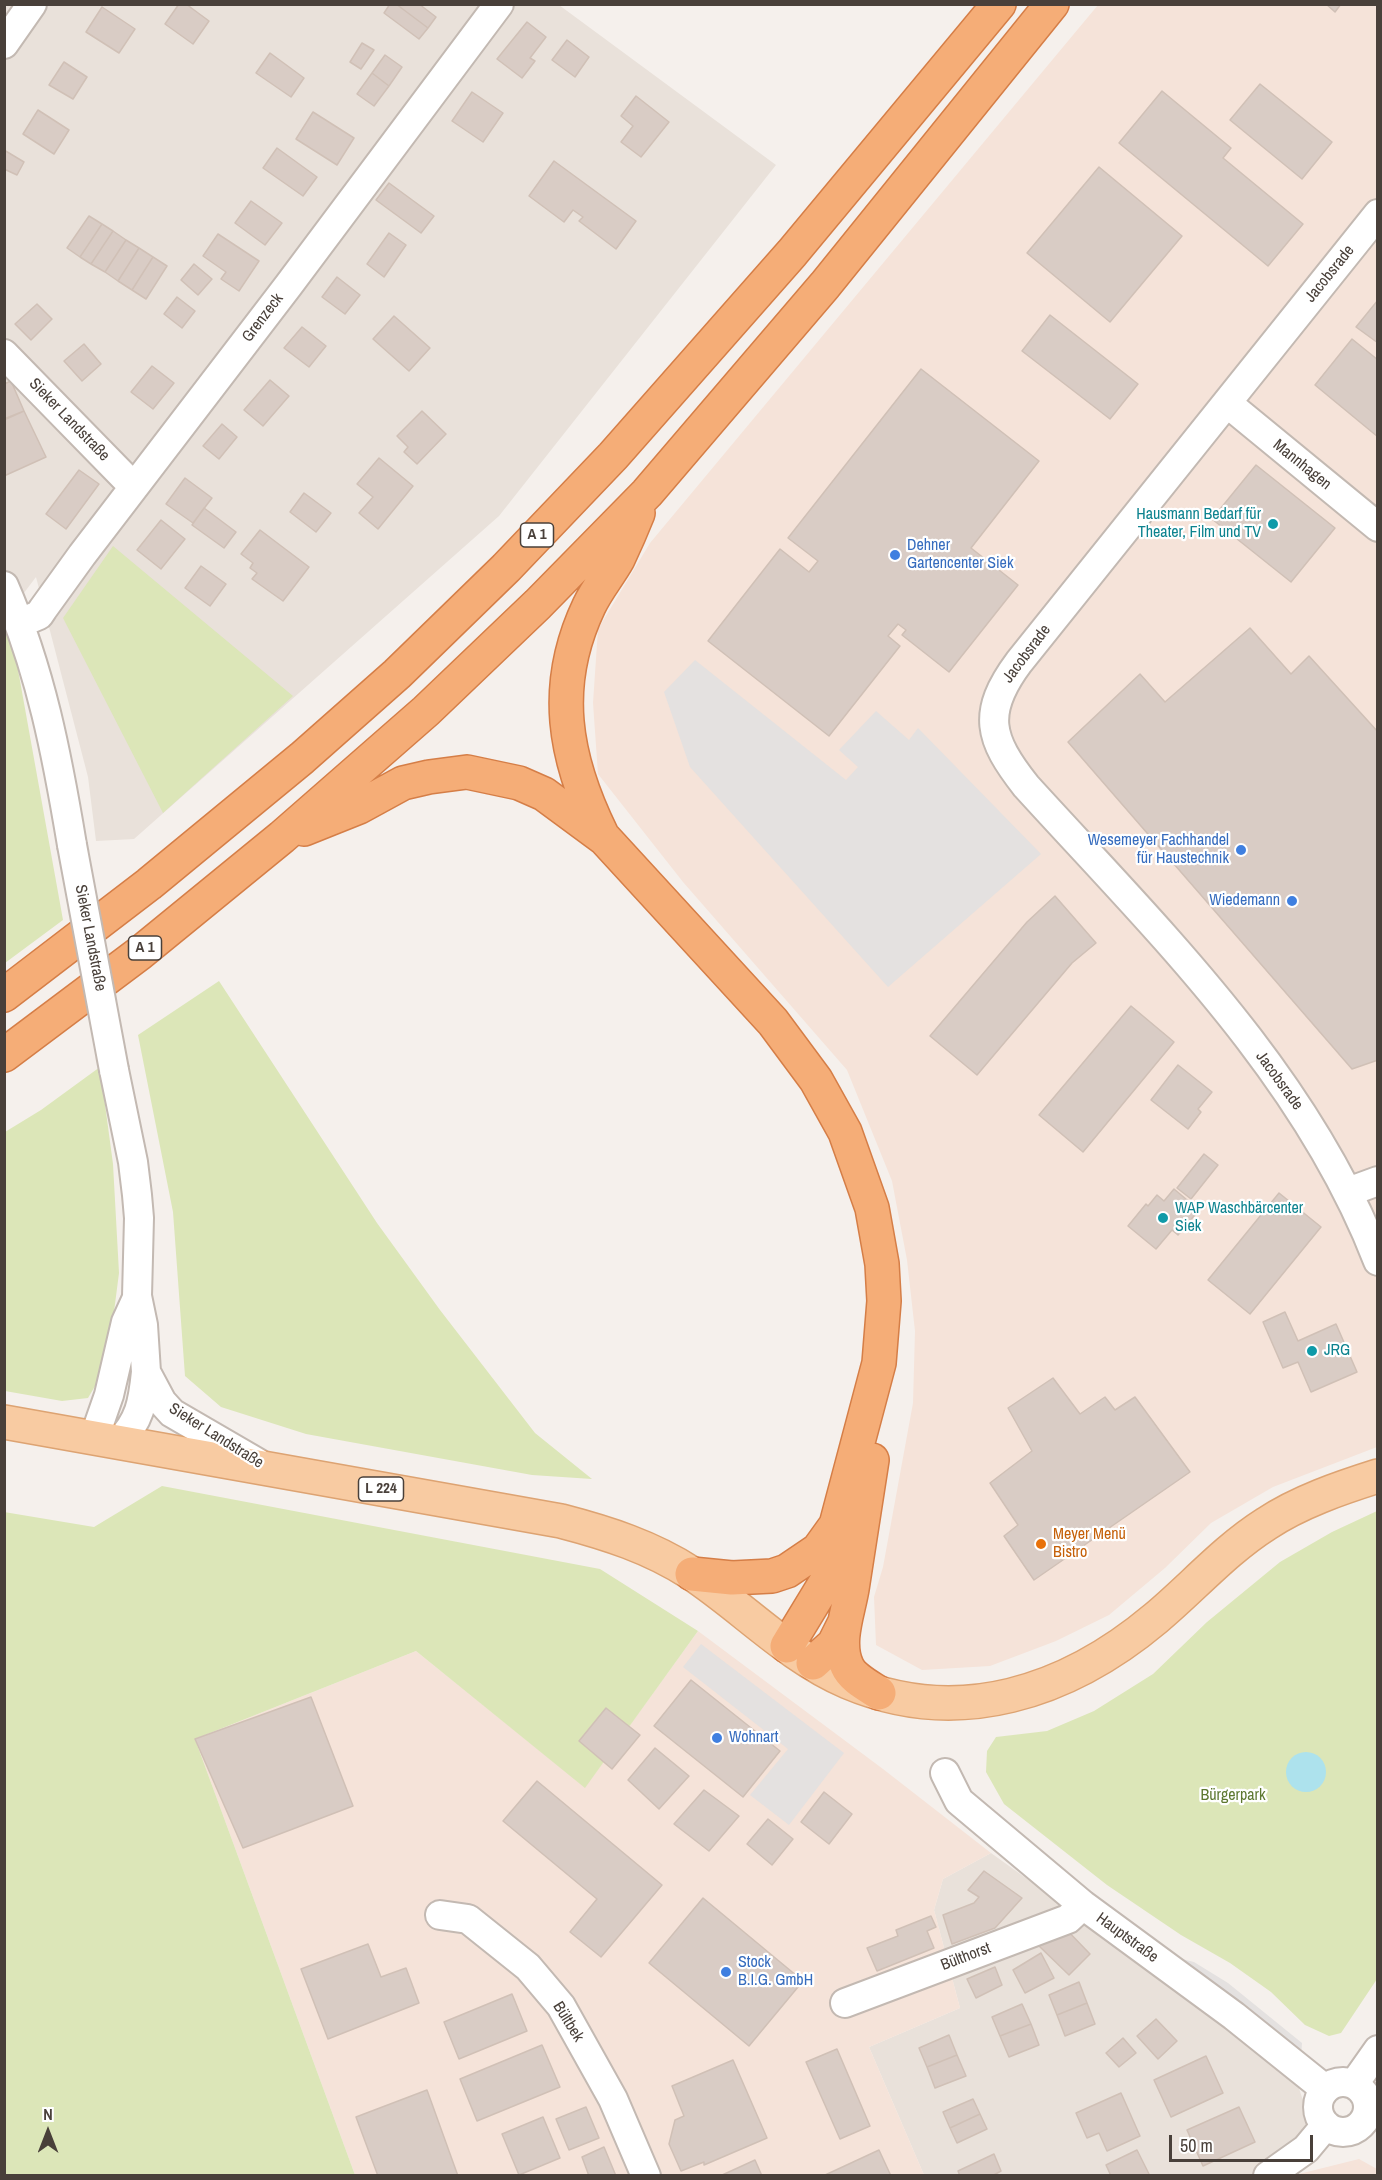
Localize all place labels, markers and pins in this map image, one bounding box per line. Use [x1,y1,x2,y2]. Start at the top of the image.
place label: Hausmann Bedarf für Theater, Film und TV [1136,505,1261,543]
marker: Hausmann Bedarf für Theater, Film und TV [1266,517,1280,531]
place label: Dehner Gartencenter Siek [907,536,1013,574]
marker: Dehner Gartencenter Siek [888,548,902,562]
place label: Wesemeyer Fachhandel für Haustechnik [1088,831,1229,869]
marker: Wesemeyer Fachhandel für Haustechnik [1234,843,1248,857]
place label: Wiedemann [1209,891,1280,911]
marker: Wiedemann [1285,894,1299,908]
place label: WAP Waschbärcenter Siek [1175,1199,1303,1237]
marker: WAP Waschbärcenter Siek [1156,1211,1170,1225]
place label: JRG [1324,1341,1350,1361]
marker: JRG [1305,1344,1319,1358]
place label: Meyer Menü Bistro [1053,1525,1126,1563]
marker: Meyer Menü Bistro [1034,1537,1048,1551]
place label: Wohnart [729,1728,778,1748]
marker: Wohnart [710,1731,724,1745]
place label: Stock B.I.G. GmbH [738,1953,813,1991]
marker: Stock B.I.G. GmbH [719,1965,733,1979]

